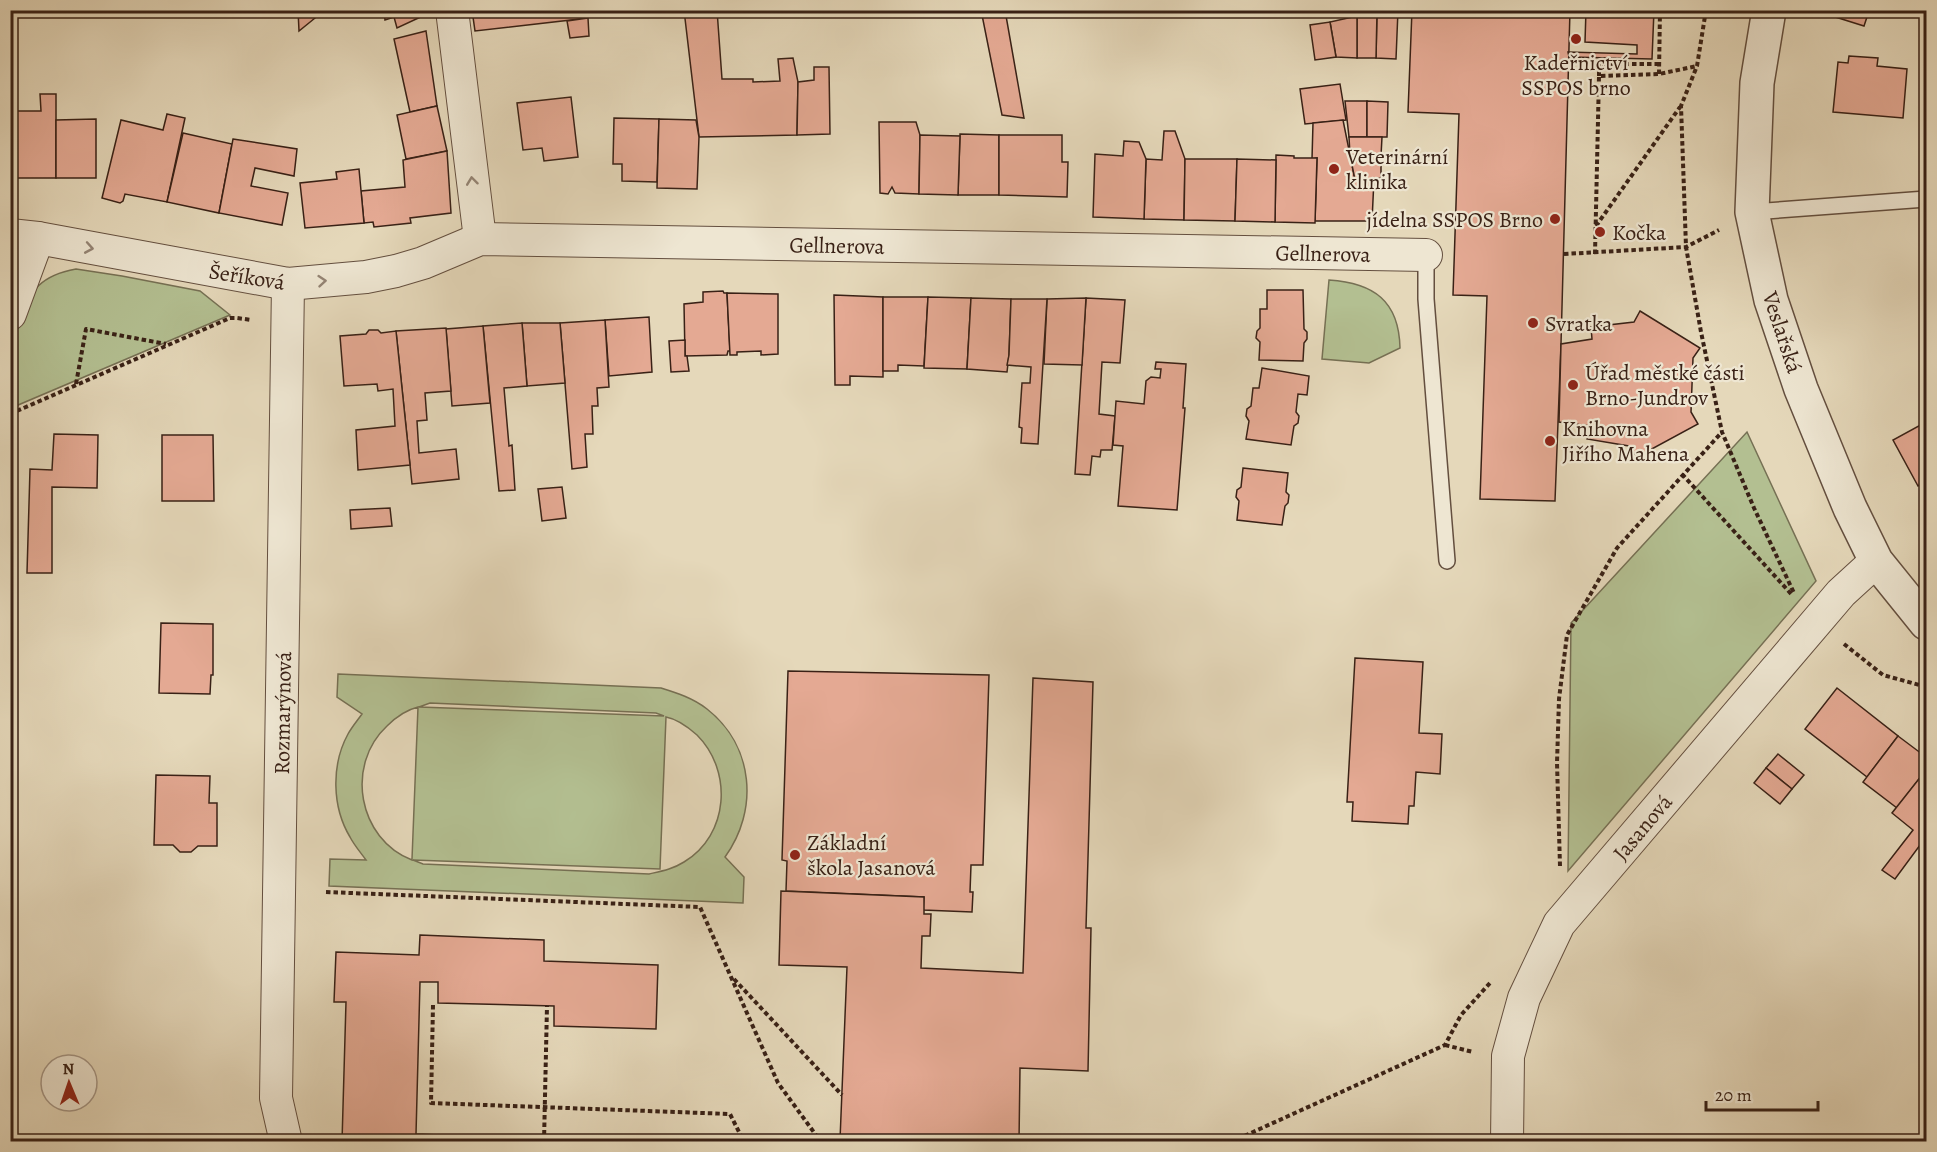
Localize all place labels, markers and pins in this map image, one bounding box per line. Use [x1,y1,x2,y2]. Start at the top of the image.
marker: Kadeřnictví SSPOS brno [1569,32,1583,46]
place label: Kadeřnictví SSPOS brno [1521,48,1631,103]
place label: Veterinární klinika [1345,142,1448,197]
marker: Veterinární klinika [1327,162,1341,176]
place label: jídelna SSPOS Brno [1367,205,1543,235]
marker: jídelna SSPOS Brno [1548,212,1562,226]
place label: Kočka [1612,218,1667,248]
marker: Kočka [1593,225,1607,239]
place label: Svratka [1545,309,1613,339]
marker: Svratka [1526,316,1540,330]
place label: Úřad městké části Brno-Jundrov [1585,358,1745,413]
marker: Úřad městké části Brno-Jundrov [1566,378,1580,392]
place label: Knihovna Jiřího Mahena [1562,414,1690,469]
marker: Knihovna Jiřího Mahena [1543,434,1557,448]
place label: Základní škola Jasanová [807,828,936,883]
marker: Základní škola Jasanová [788,848,802,862]

